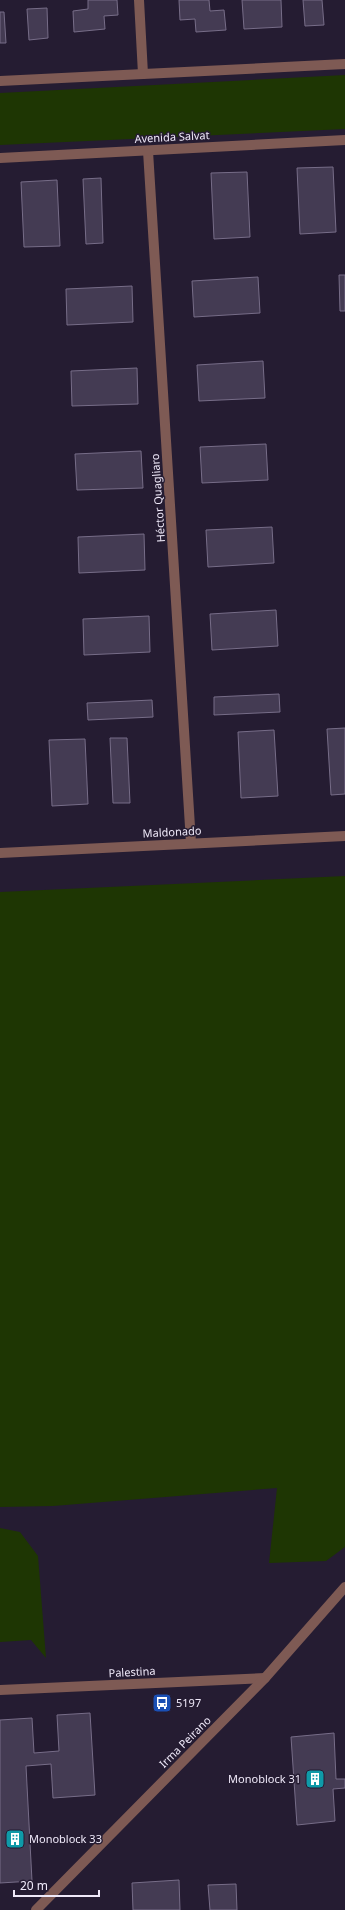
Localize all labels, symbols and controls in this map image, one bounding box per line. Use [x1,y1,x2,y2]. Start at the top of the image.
street label: Avenida Salvat [134,127,210,146]
street label: Héctor Quagliaro [147,453,168,543]
street label: Maldonado [142,822,202,841]
street label: Palestina [108,1663,156,1680]
bus stop icon: 5197 [151,1692,173,1714]
place label: 5197 [176,1695,201,1710]
street label: Irma Peirano [156,1712,214,1771]
building icon: Monoblock 31 [304,1768,326,1790]
place label: Monoblock 31 [228,1771,301,1786]
building icon: Monoblock 33 [4,1828,26,1850]
place label: Monoblock 33 [29,1831,102,1846]
scale bar [14,1872,99,1898]
text: 20 m [20,1877,48,1894]

